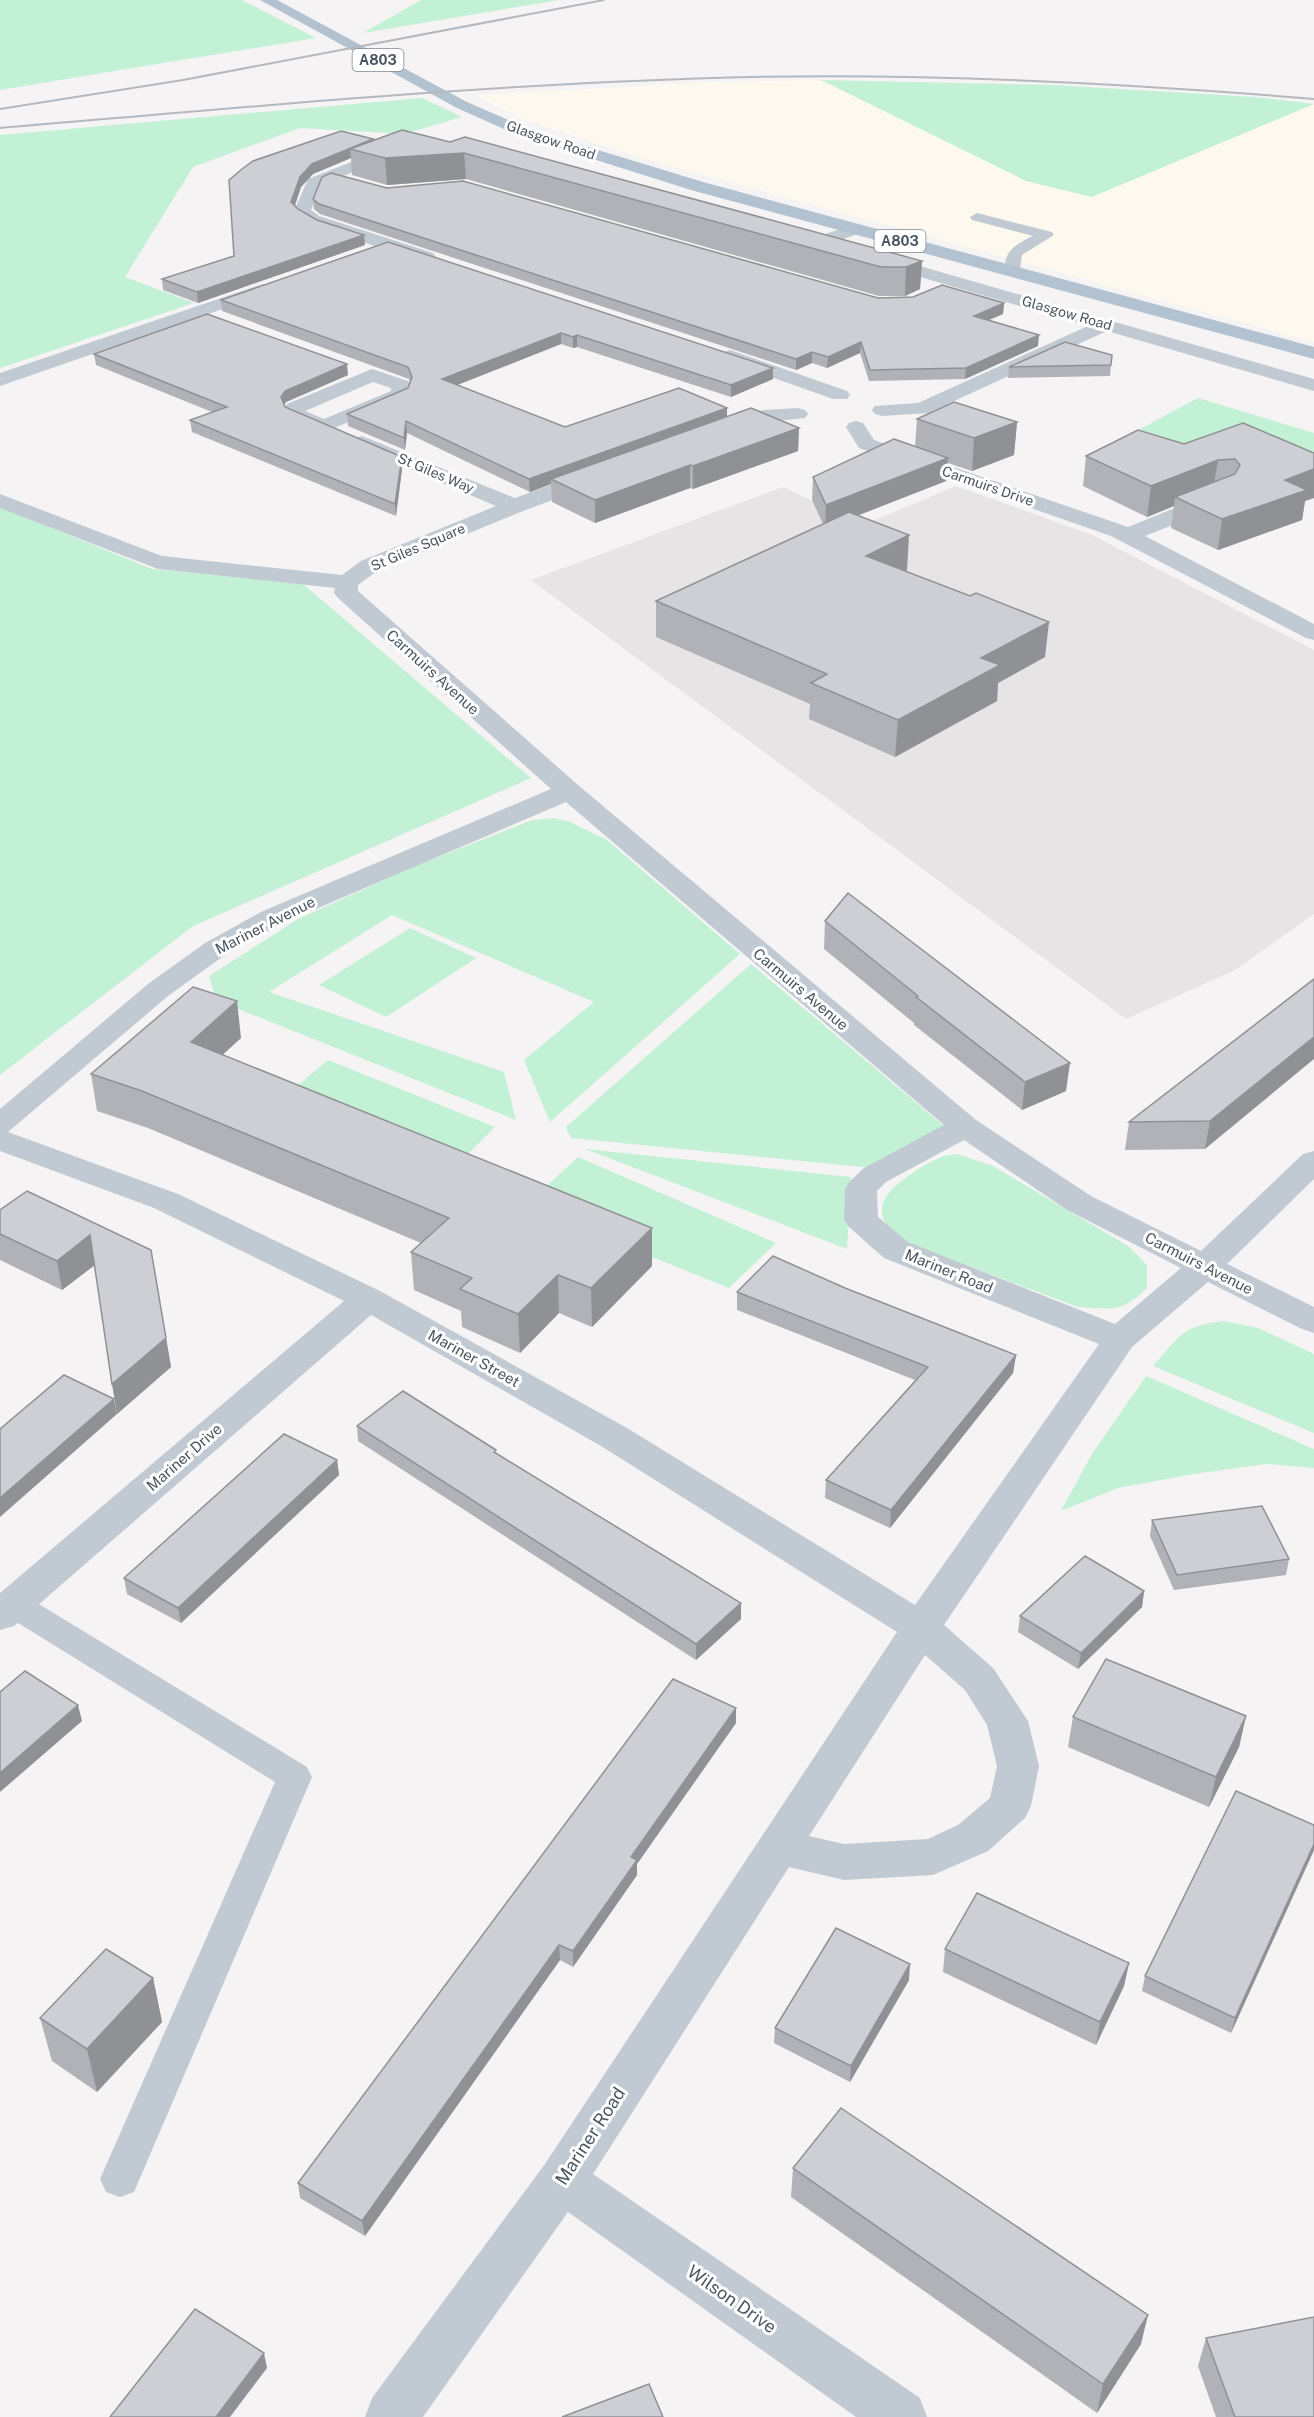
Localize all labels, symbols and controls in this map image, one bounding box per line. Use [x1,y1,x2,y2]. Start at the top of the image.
road number: A803 [352,49,404,71]
street label: Glasgow Road [504,117,598,163]
road number: A803 [874,230,926,252]
street label: Glasgow Road [1020,293,1114,333]
street label: St Giles Way [395,450,477,496]
street label: Carmuirs Drive [940,463,1036,509]
street label: St Giles Square [368,520,468,574]
street label: Carmuirs Avenue [383,626,483,718]
street label: Mariner Avenue [212,893,318,957]
street label: Carmuirs Avenue [750,944,852,1034]
street label: Carmuirs Avenue [1142,1229,1256,1297]
street label: Mariner Road [903,1246,995,1296]
street label: Mariner Street [425,1326,523,1390]
street label: Mariner Drive [143,1420,225,1494]
street label: Mariner Road [551,2083,629,2189]
street label: Wilson Drive [683,2261,781,2337]

